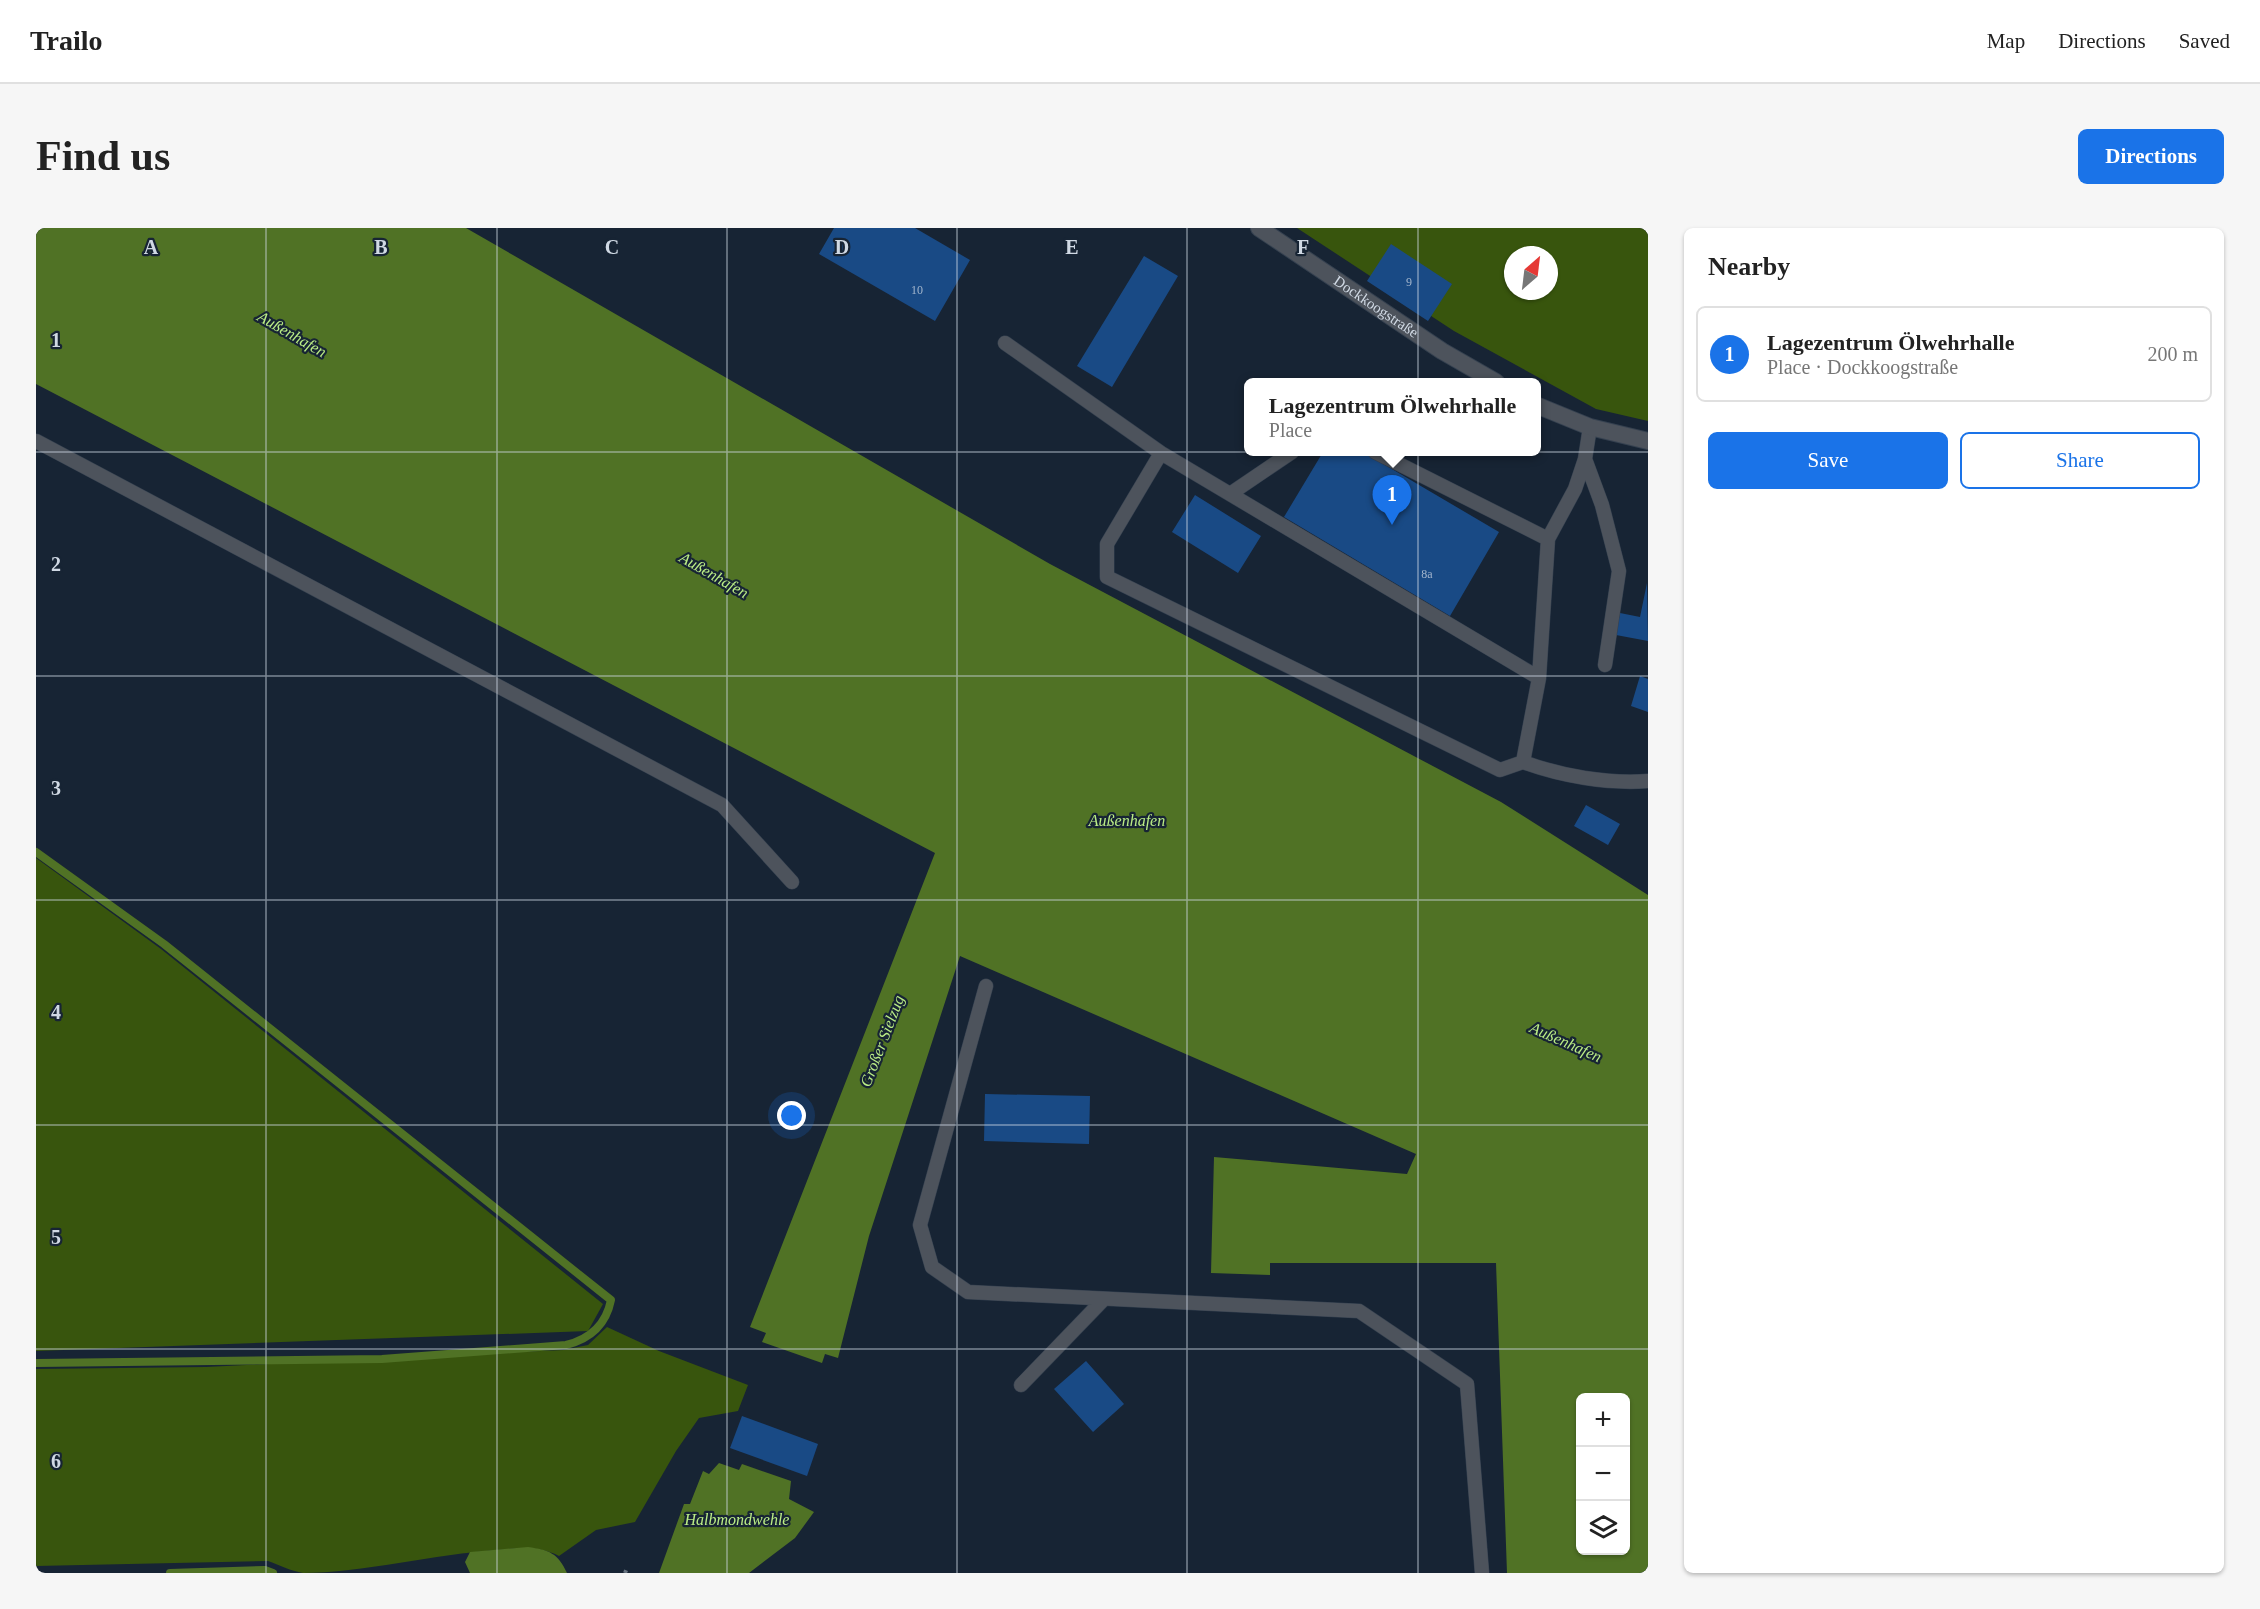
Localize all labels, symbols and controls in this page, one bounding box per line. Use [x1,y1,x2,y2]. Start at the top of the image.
text: Trailo [30,25,103,56]
text: Map [1987,29,2025,53]
text: Directions [2058,29,2146,53]
text: Saved [2179,29,2230,53]
button: Directions [2078,129,2224,184]
text: Find us [36,133,170,179]
text: A [144,236,159,258]
text: B [374,236,388,258]
text: C [605,236,619,258]
text: D [835,236,849,258]
text: E [1065,236,1079,258]
text: F [1297,236,1309,258]
north arrow [1504,246,1558,300]
text: Nearby [1708,252,1790,281]
street label: Dockkoogstraße [1331,273,1422,341]
house number: 9 [1406,275,1412,289]
house number: 10 [911,283,923,297]
water label: Außenhafen [253,307,329,361]
text: 1 [51,329,61,351]
text: Lagezentrum Ölwehrhalle [1767,330,2014,355]
text: 1 [1725,343,1735,365]
text: 200 m [2147,343,2198,365]
text: Place · Dockkoogstraße [1767,356,1958,378]
popup [1244,378,1541,456]
text: Lagezentrum Ölwehrhalle [1269,393,1516,418]
text: Place [1269,419,1312,441]
button: Save [1708,432,1948,489]
button: Share [1960,432,2200,489]
pin: 1 [1372,476,1412,525]
water label: Außenhafen [675,548,751,602]
text: 2 [51,553,61,575]
house number: 8a [1421,567,1433,581]
text: 3 [51,777,61,799]
water label: Außenhafen [1088,812,1165,830]
water label: Großer Sielzug [857,993,908,1090]
text: 4 [51,1001,61,1023]
water label: Außenhafen [1526,1018,1604,1066]
your location [777,1101,806,1130]
text: 5 [51,1226,61,1248]
map controls [1576,1393,1630,1555]
button: + [1576,1393,1630,1447]
button: − [1576,1447,1630,1501]
text: 6 [51,1450,61,1472]
button: layers [1576,1501,1630,1555]
water label: Halbmondwehle [684,1511,789,1528]

